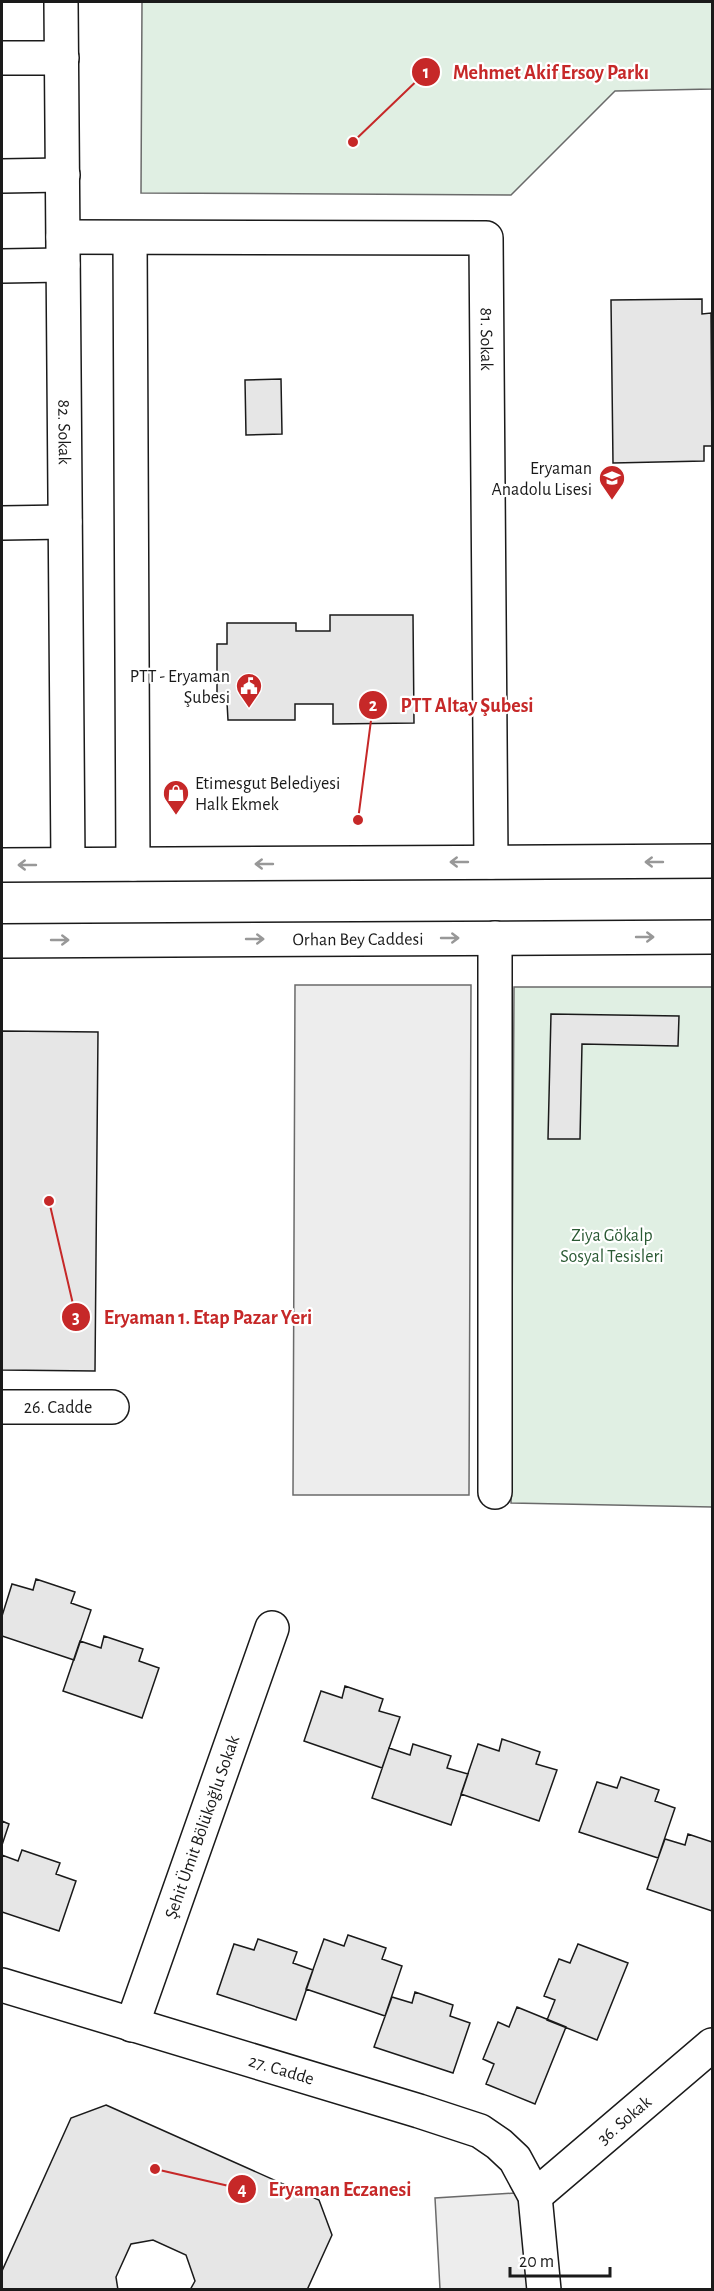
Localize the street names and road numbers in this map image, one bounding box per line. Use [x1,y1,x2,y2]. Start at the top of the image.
street label: 81. Sokak [477,307,495,371]
street label: 82. Sokak [54,399,73,465]
street label: Orhan Bey Caddesi [292,931,424,949]
street label: 26. Cadde [24,1399,92,1417]
street label: Şehit Ümit Bölükoğlu Sokak [162,1733,244,1921]
street label: 27. Cadde [246,2052,316,2089]
street label: 36. Sokak [594,2093,656,2149]

